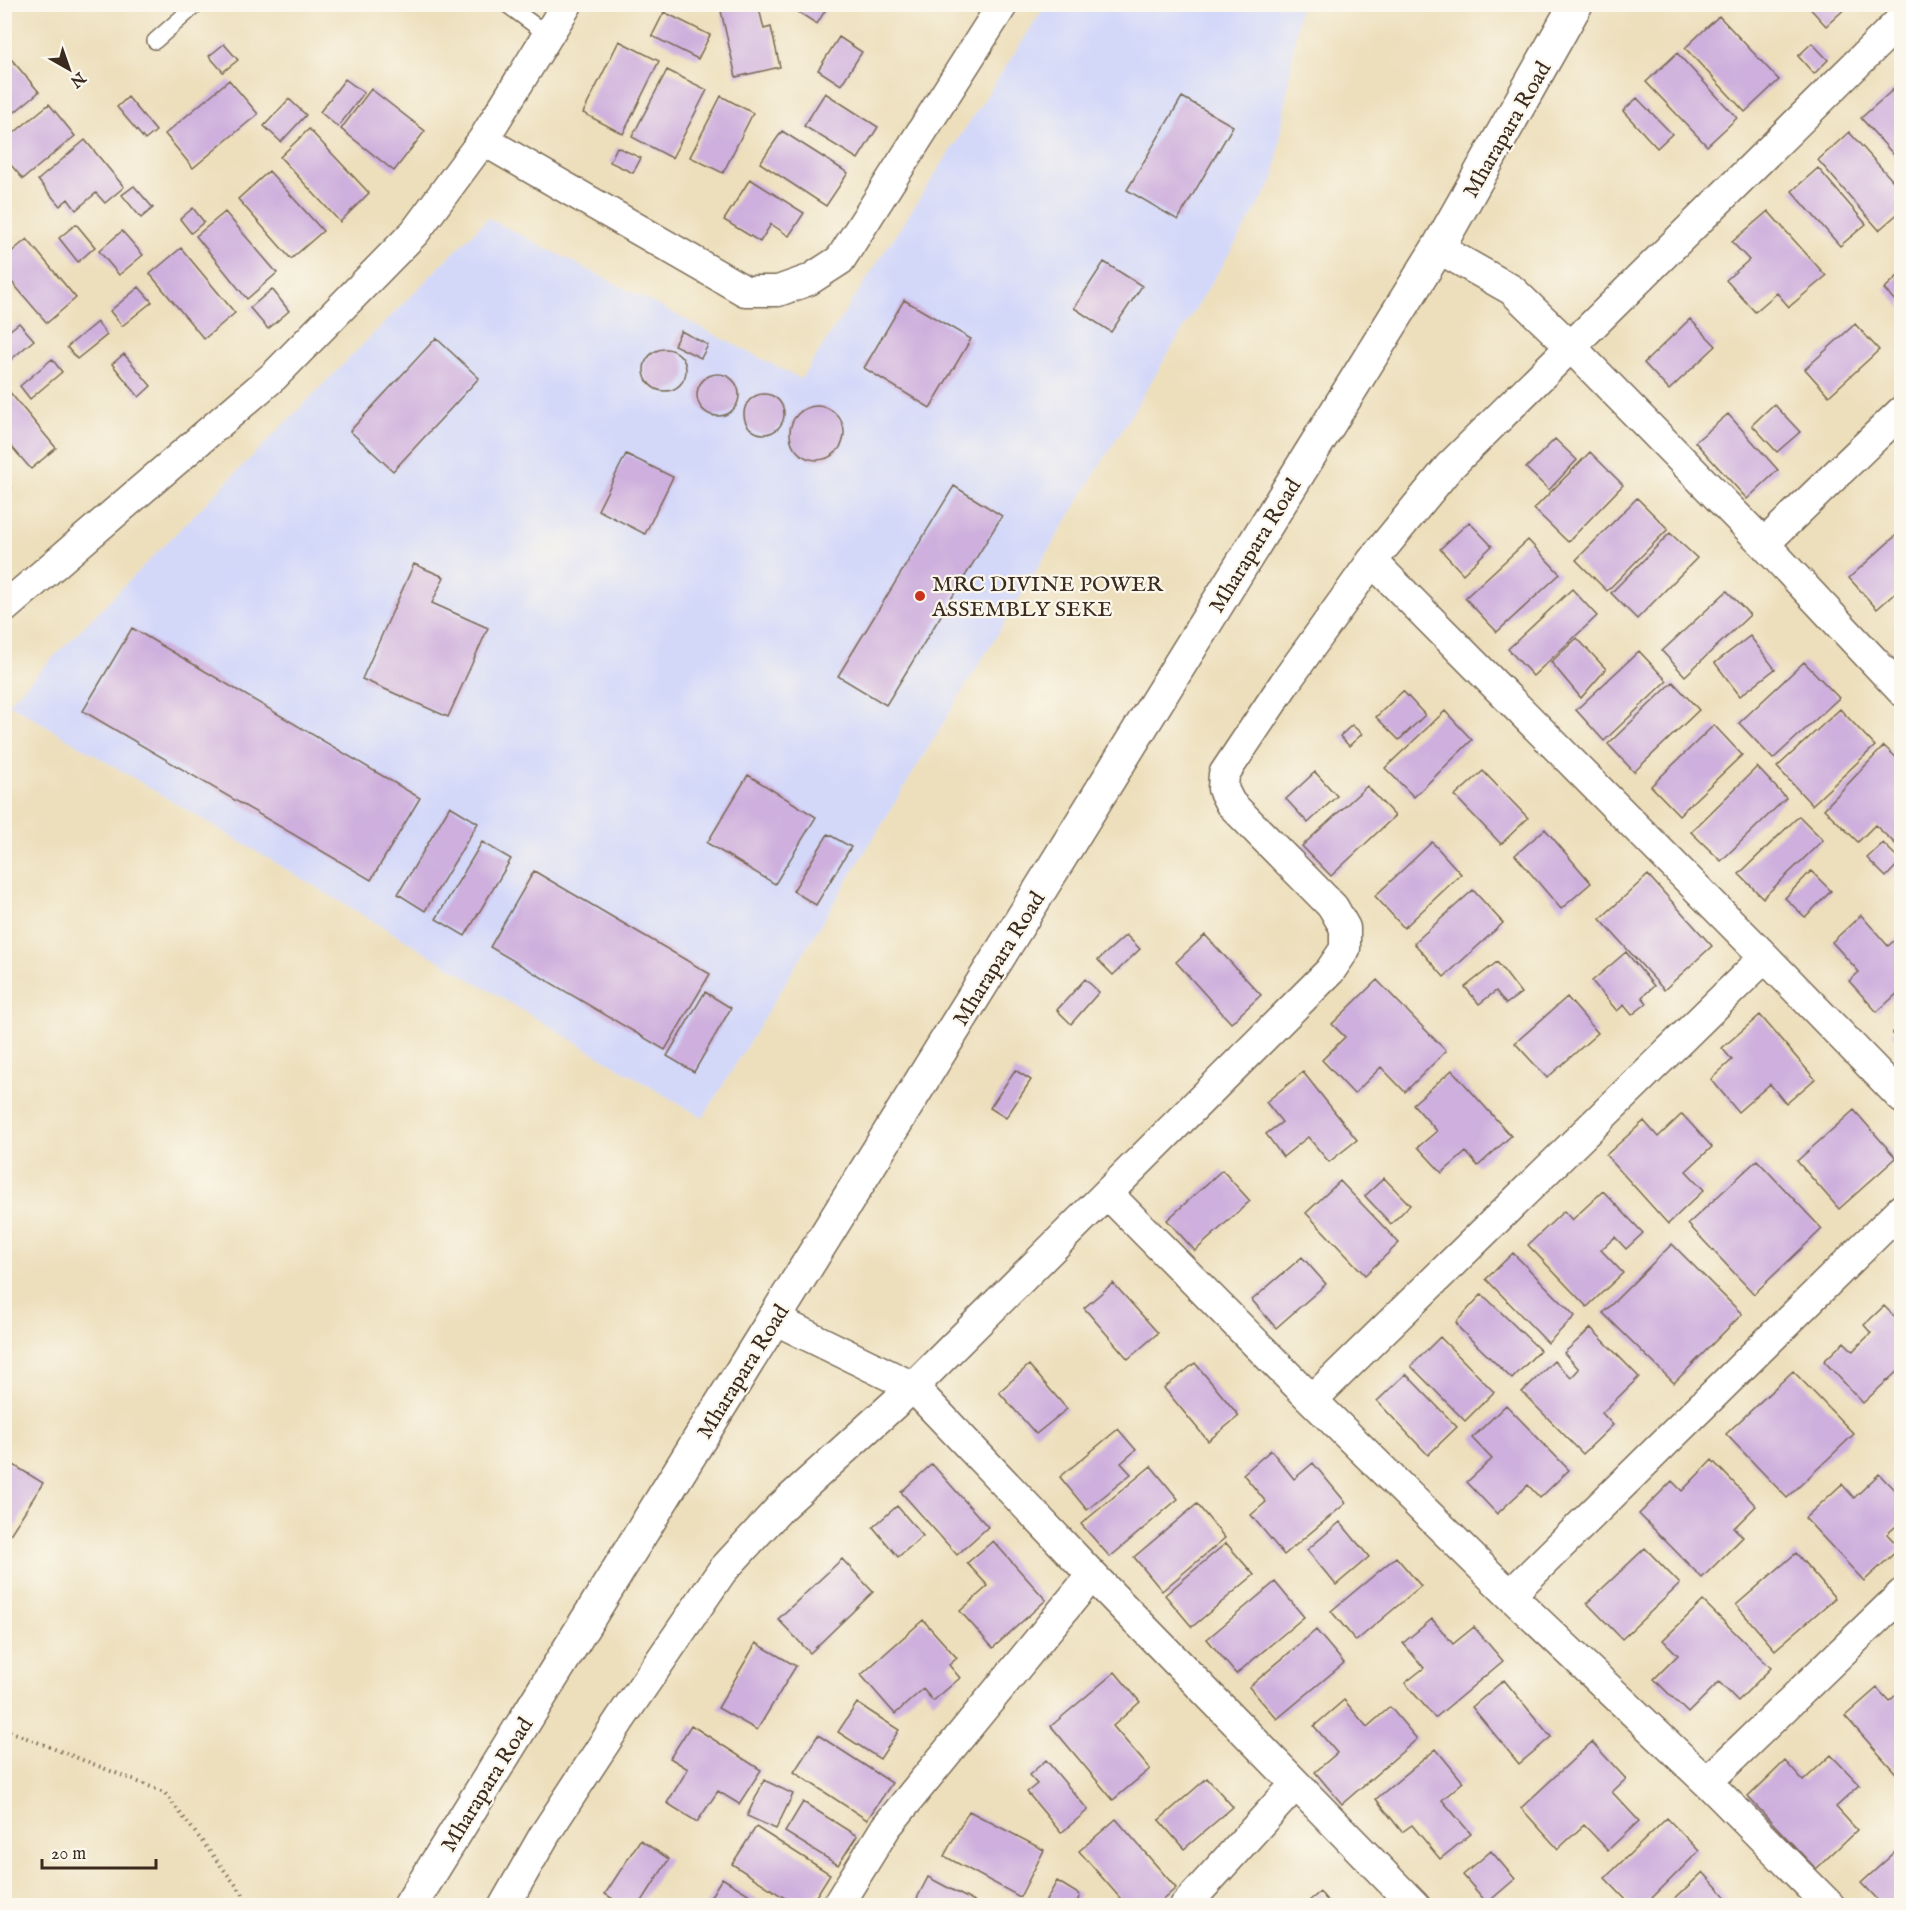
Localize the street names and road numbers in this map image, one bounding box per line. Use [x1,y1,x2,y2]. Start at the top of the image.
street label: Mharapara Road [1457,57,1558,203]
street label: Mharapara Road [1203,474,1308,618]
street label: Mharapara Road [947,887,1052,1031]
street label: Mharapara Road [691,1300,796,1444]
street label: Mharapara Road [435,1713,540,1857]

